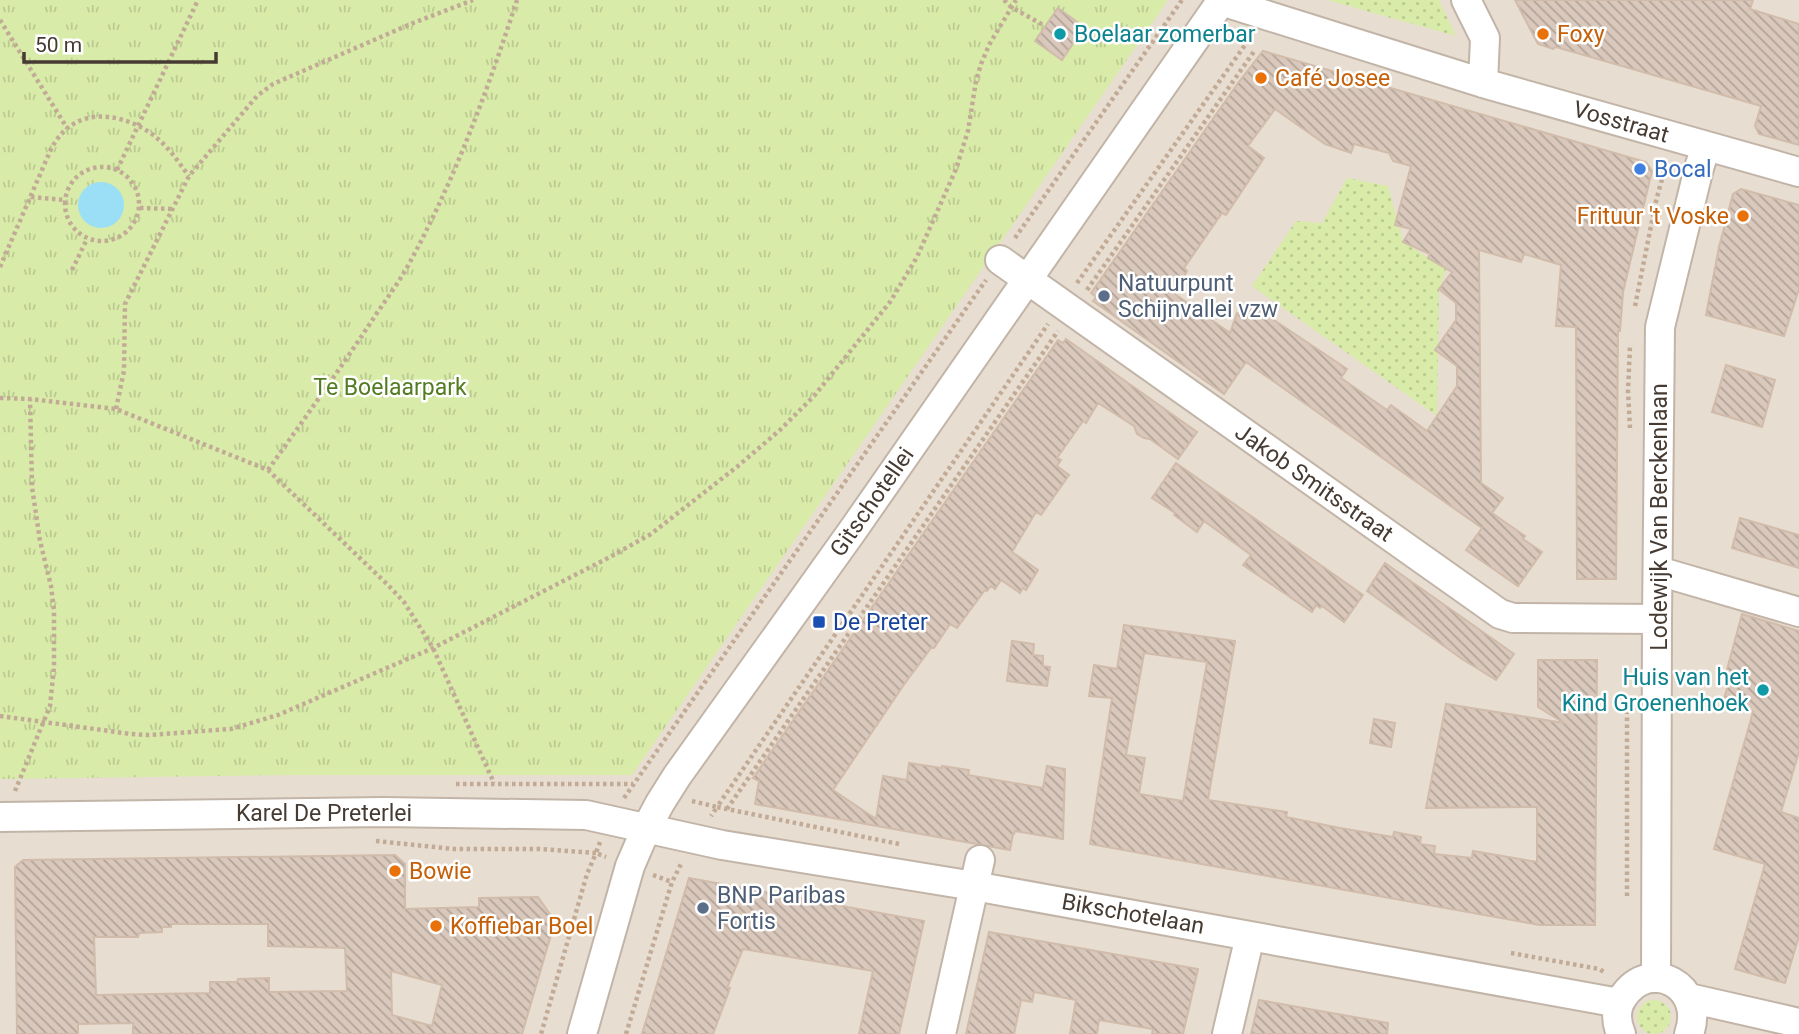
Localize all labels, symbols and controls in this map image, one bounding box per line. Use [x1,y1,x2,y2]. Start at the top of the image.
scale bar [24,21,217,65]
place label: Boelaar zomerbar [1074,21,1256,48]
place label: Foxy [1557,21,1605,48]
marker: Boelaar zomerbar [1052,26,1068,42]
marker: Foxy [1535,26,1551,42]
text: 50 m [35,33,82,57]
place label: Café Josee [1275,65,1390,92]
marker: Café Josee [1253,70,1269,86]
street label: Vosstraat [1570,95,1672,149]
place label: Bocal [1654,156,1712,183]
marker: Bocal [1632,161,1648,177]
place label: Frituur 't Voske [1577,203,1729,230]
marker: Frituur 't Voske [1735,208,1751,224]
place label: Natuurpunt Schijnvallei vzw [1118,270,1278,323]
marker: Natuurpunt Schijnvallei vzw [1096,288,1112,304]
park label: Te Boelaarpark [313,374,467,401]
street label: Lodewijk Van Berckenlaan [1646,383,1673,651]
street label: Jakob Smitsstraat [1230,418,1398,548]
street label: Gitschotellei [824,442,920,562]
place label: De Preter [833,609,928,636]
marker: De Preter [811,614,827,630]
place label: Huis van het Kind Groenenhoek [1562,664,1749,717]
marker: Huis van het Kind Groenenhoek [1755,682,1771,698]
street label: Karel De Preterlei [236,800,412,827]
place label: Bowie [409,858,472,885]
marker: Bowie [387,863,403,879]
place label: BNP Paribas Fortis [717,882,846,935]
street label: Bikschotelaan [1060,888,1206,940]
marker: BNP Paribas Fortis [695,900,711,916]
place label: Koffiebar Boel [450,913,593,940]
marker: Koffiebar Boel [428,918,444,934]

